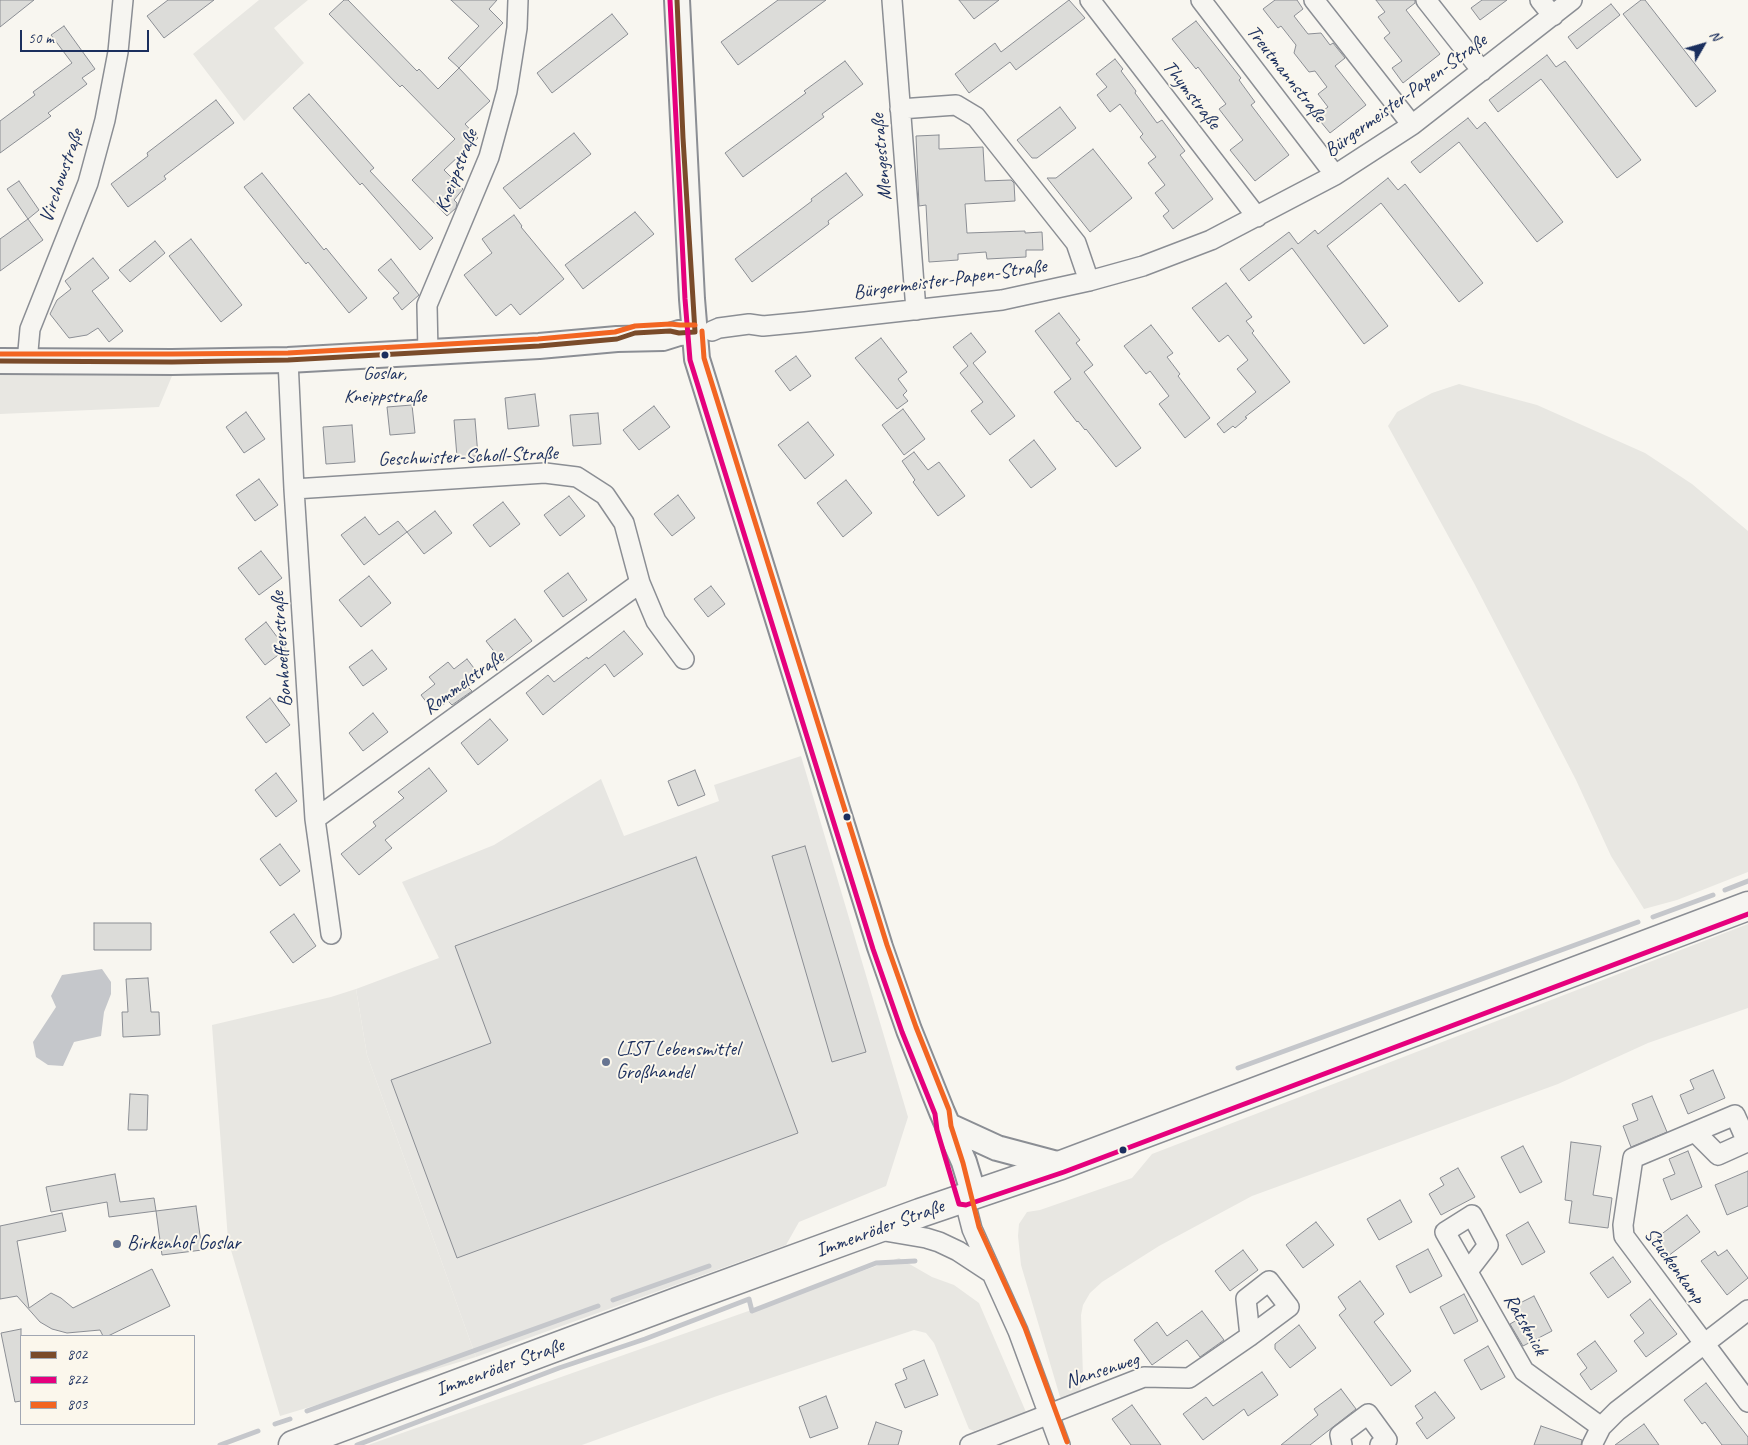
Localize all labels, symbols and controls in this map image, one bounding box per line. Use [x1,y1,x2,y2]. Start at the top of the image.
scale bar [22,20,151,52]
north arrow [1678,20,1728,70]
street label: Treutmannstraße [1241,21,1331,127]
text: N [1706,27,1725,44]
text: 50 m [28,29,54,48]
street label: Bürgermeister-Papen-Straße [1320,29,1492,163]
street label: Thymstraße [1157,56,1225,134]
street label: Mengestraße [866,113,898,201]
street label: Virchowstraße [35,126,89,226]
street label: Kneippstraße [430,126,484,216]
street label: Bürgermeister-Papen-Straße [852,255,1048,305]
marker: Goslar, Kneippstraße [380,350,390,360]
place label: Goslar, Kneippstraße [344,363,426,407]
street label: Geschwister-Scholl-Straße [378,442,558,472]
street label: Bonhoefferstraße [266,590,298,708]
street label: Rommelstraße [419,646,509,720]
unlabelled marker [842,812,852,822]
place label: LIST Lebensmittel Großhandel [616,1038,740,1085]
marker: LIST Lebensmittel Großhandel [600,1056,612,1068]
unlabelled marker [1118,1145,1128,1155]
street label: Immenröder Straße [813,1195,947,1263]
street label: Stuckenkamp [1638,1223,1710,1309]
place label: Birkenhof Goslar [127,1232,241,1256]
marker: Birkenhof Goslar [111,1238,123,1250]
street label: Ratsknick [1498,1290,1552,1360]
street label: Immenröder Straße [433,1334,567,1402]
legend [20,1335,195,1425]
text: 802 [67,1345,87,1364]
street label: Nansenweg [1062,1348,1142,1394]
text: 822 [67,1370,87,1389]
text: 803 [67,1395,87,1414]

